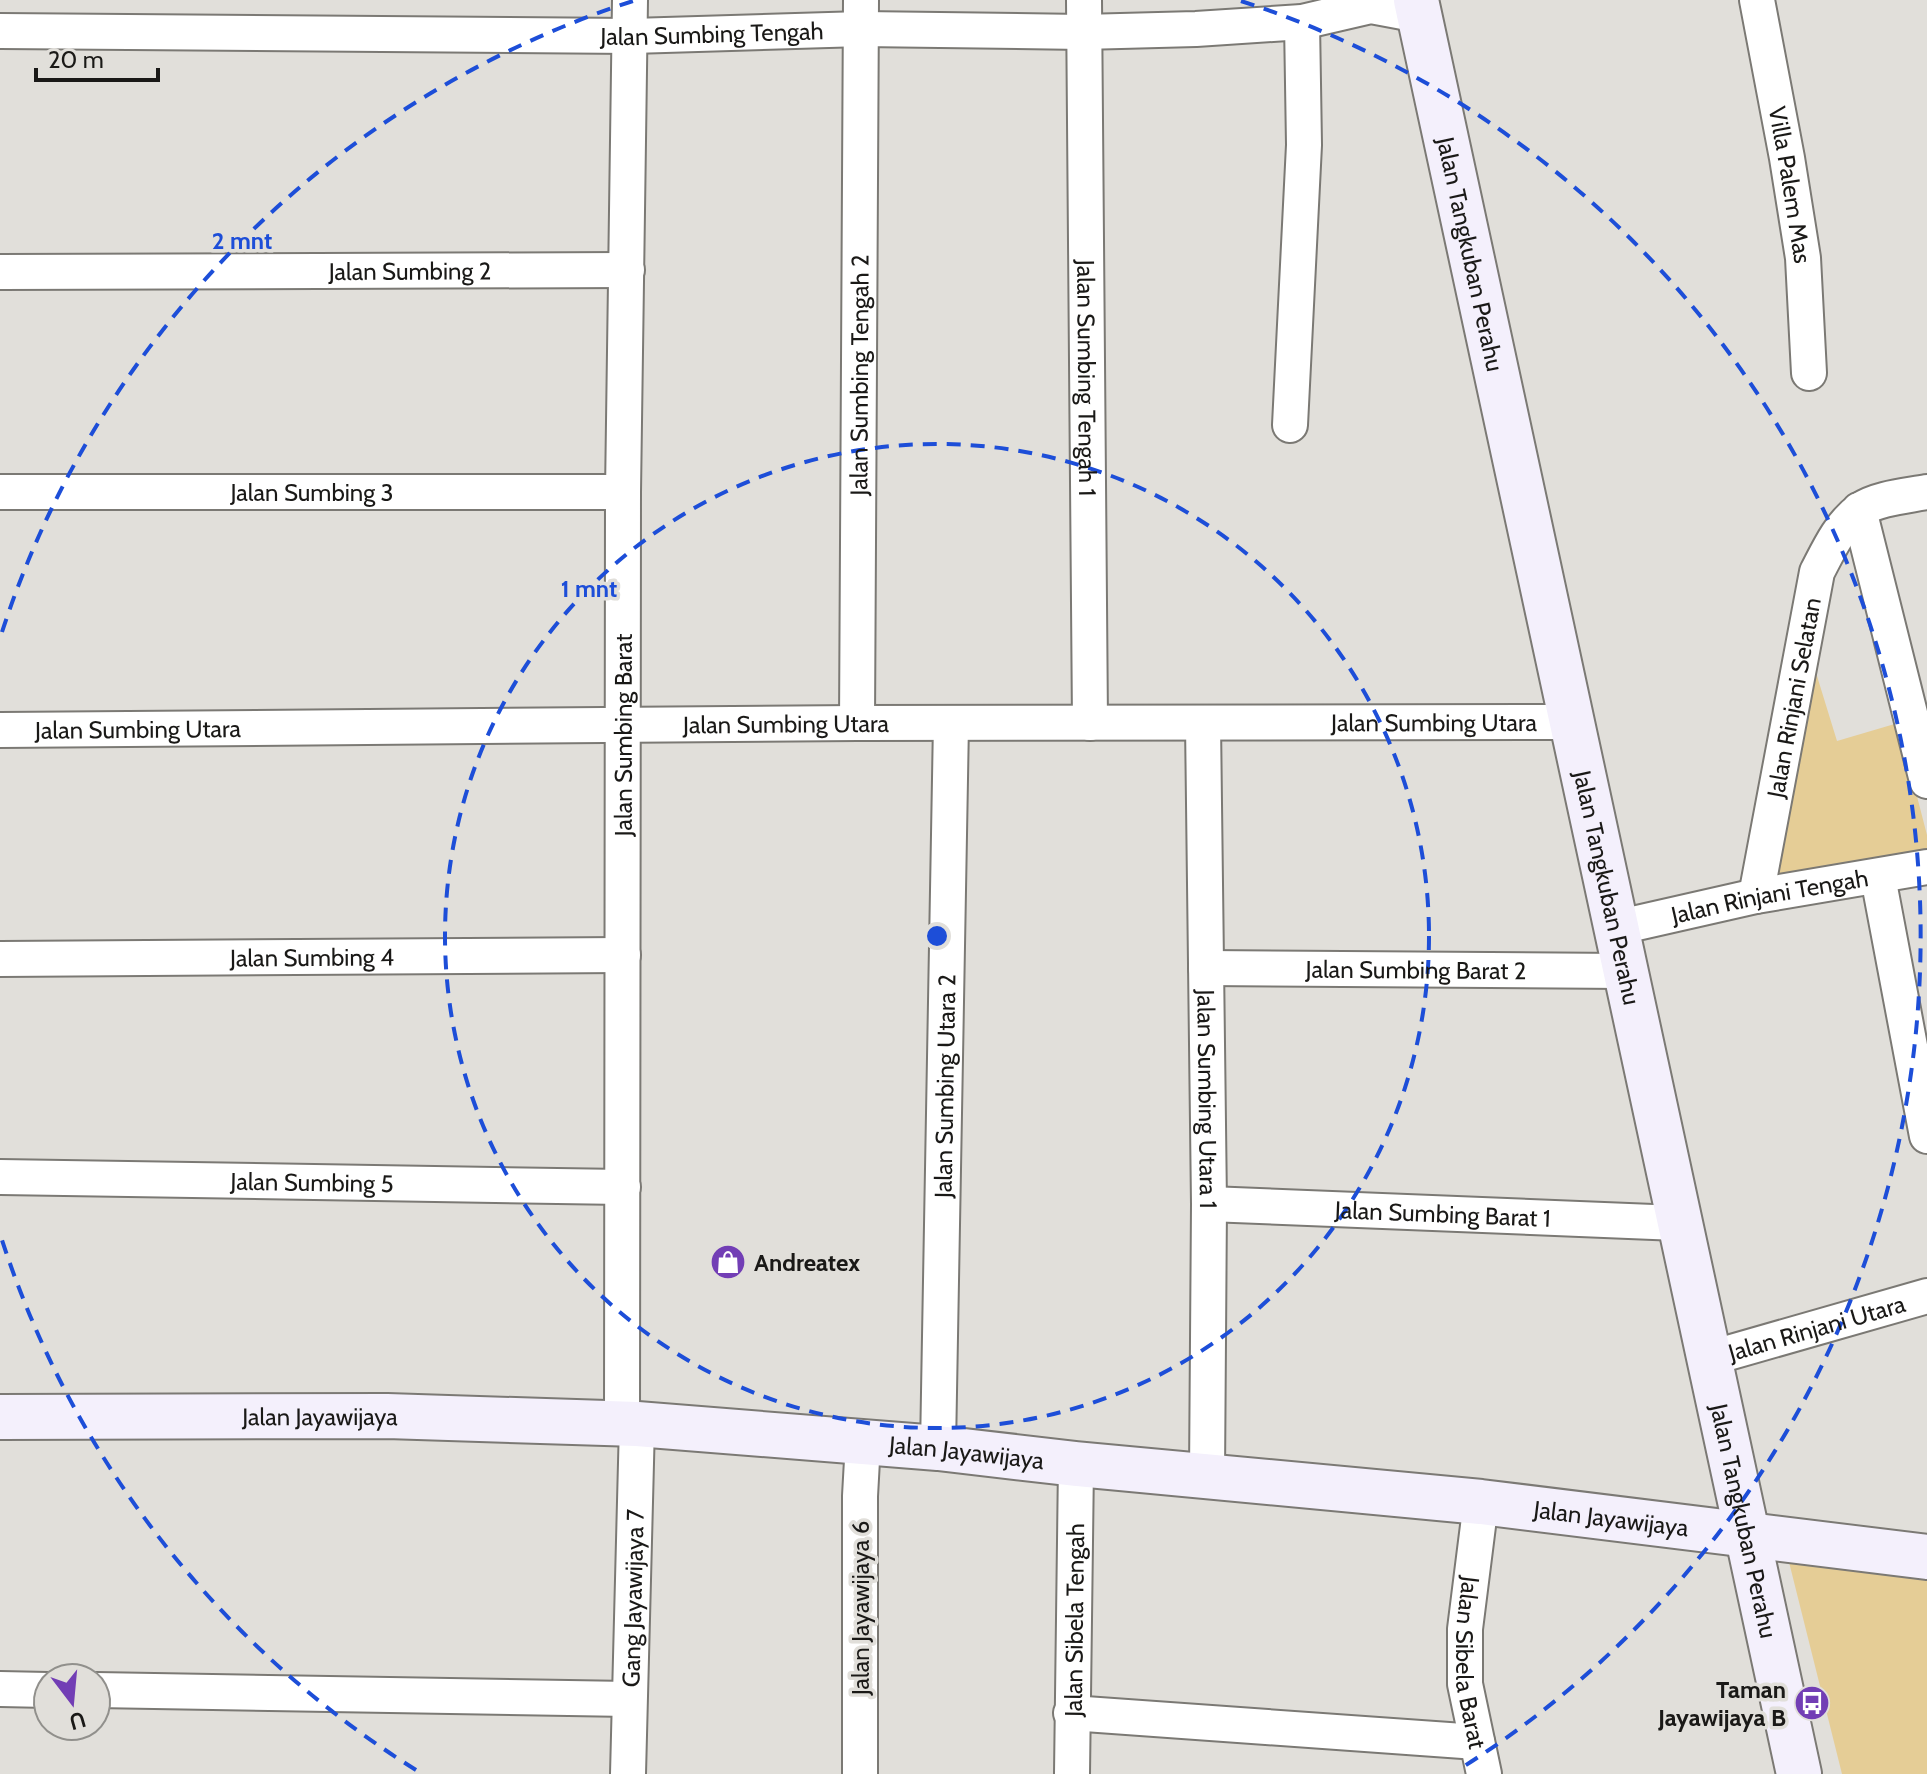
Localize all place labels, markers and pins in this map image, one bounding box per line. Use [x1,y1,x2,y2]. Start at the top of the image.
centre of rings [923,922,951,950]
shop icon: Andreatex [709,1243,747,1281]
place label: Andreatex [754,1248,860,1277]
place label: Taman Jayawijaya B [1657,1675,1786,1732]
bus stop icon: Taman Jayawijaya B [1793,1684,1831,1722]

